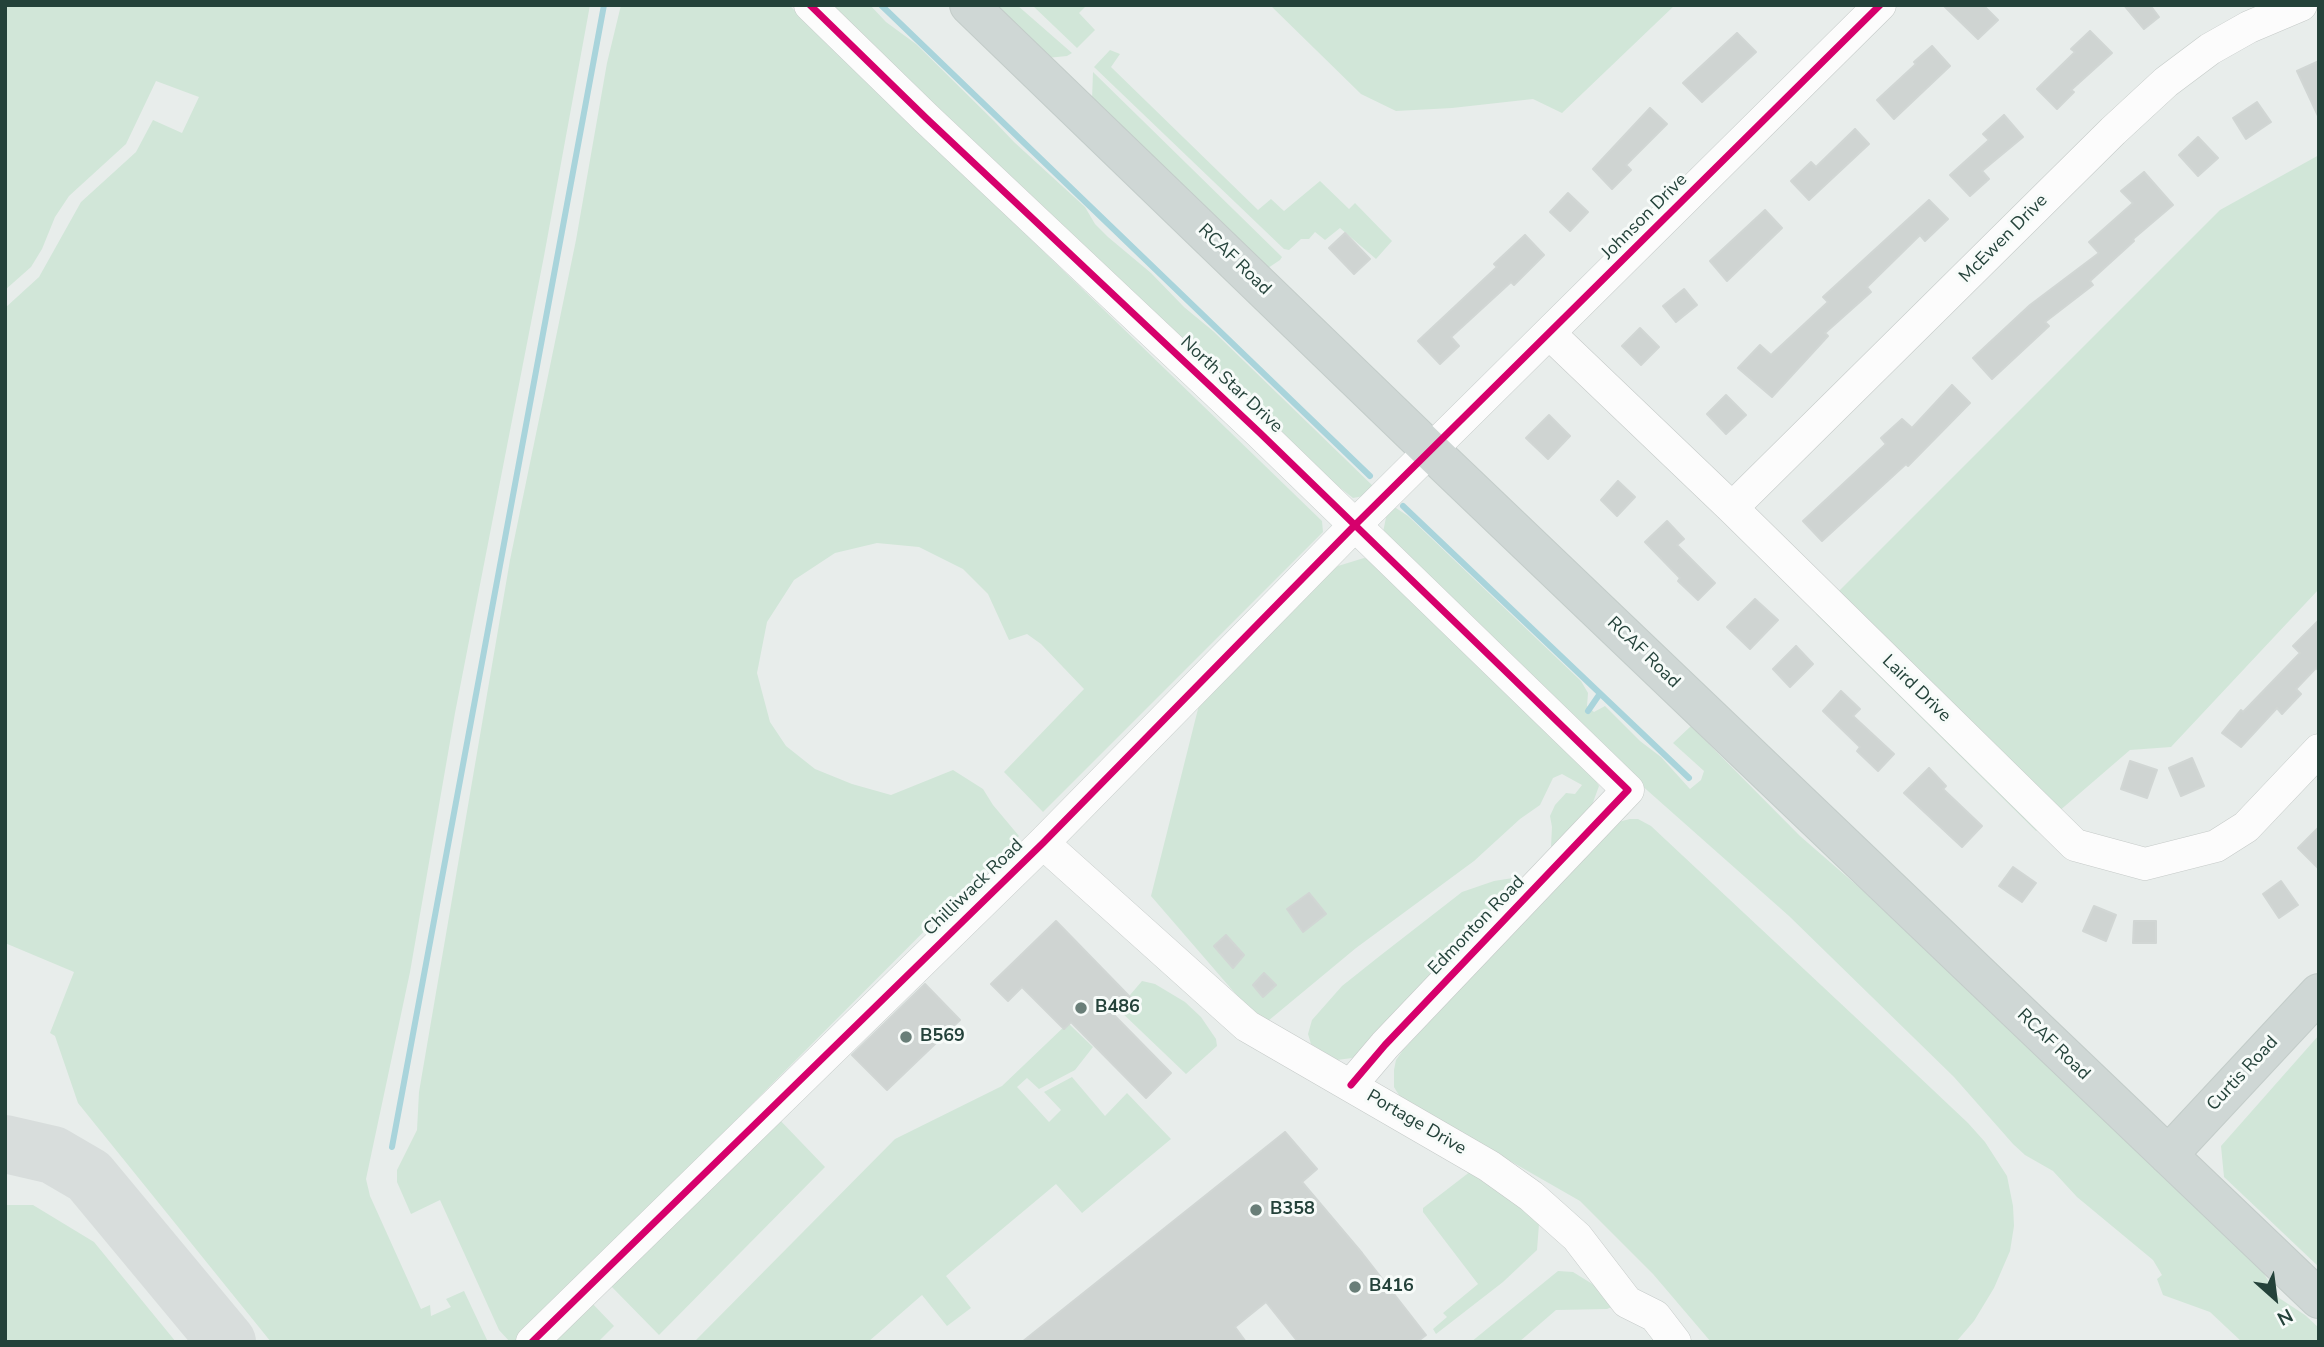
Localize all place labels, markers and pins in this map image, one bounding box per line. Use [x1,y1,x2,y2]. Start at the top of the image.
place label: B486 [1095,997,1140,1019]
marker: B486 [1073,1000,1089,1016]
place label: B569 [920,1026,965,1048]
marker: B569 [898,1029,914,1045]
place label: B358 [1270,1199,1315,1221]
marker: B358 [1248,1202,1264,1218]
place label: B416 [1369,1276,1414,1298]
marker: B416 [1347,1279,1363,1295]

